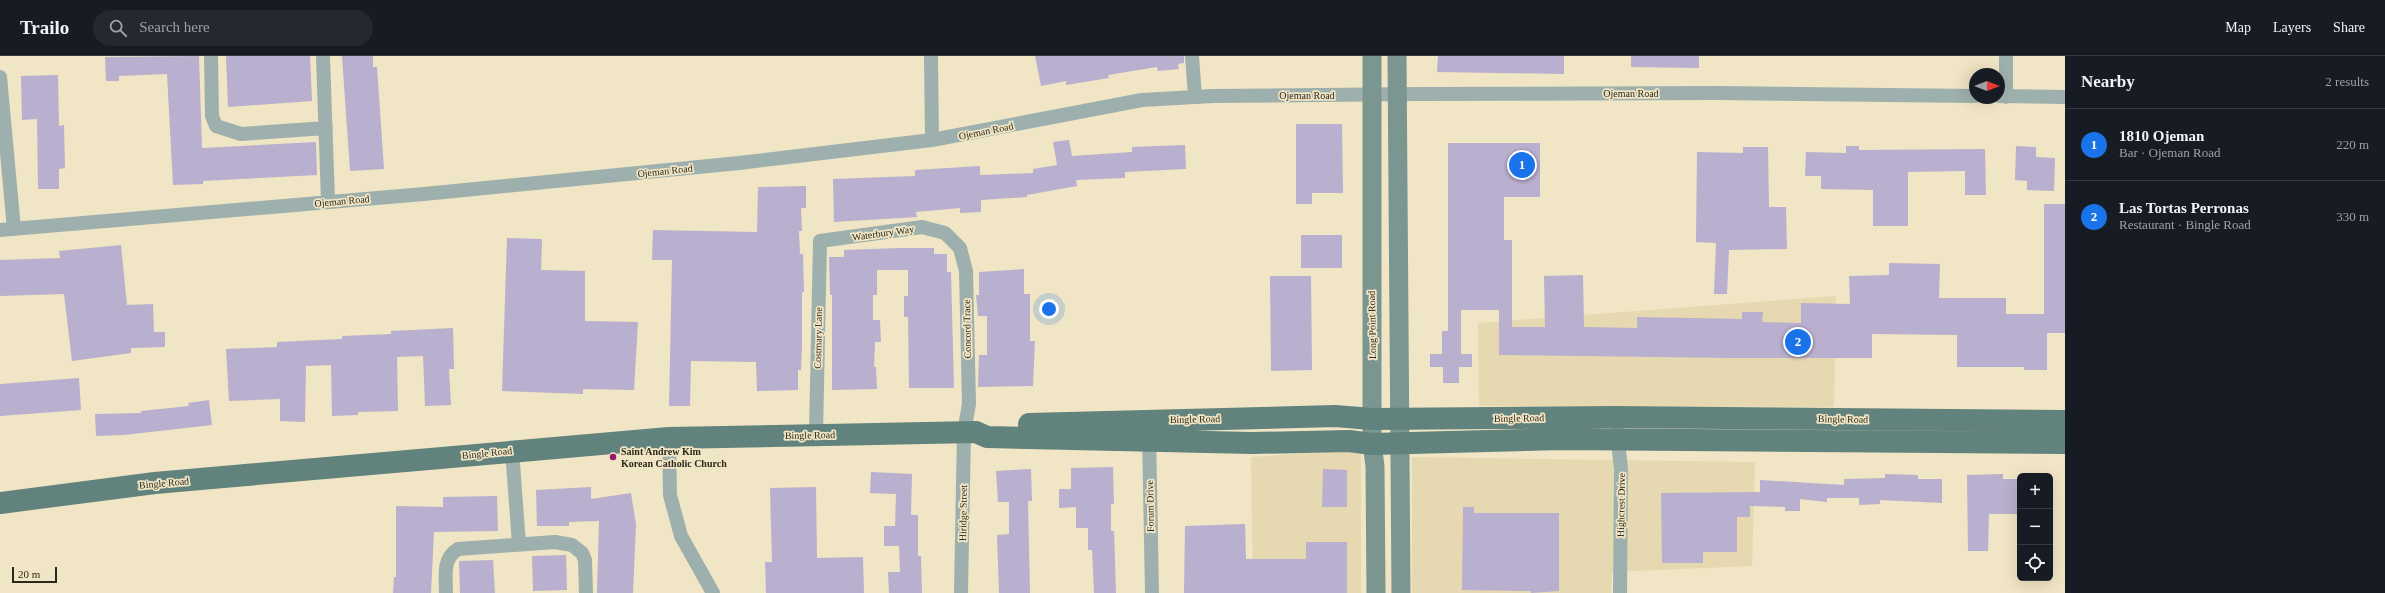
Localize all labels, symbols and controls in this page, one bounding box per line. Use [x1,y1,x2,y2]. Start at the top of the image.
search box [93,10,373,46]
text: Trailo [20,17,69,38]
icon: search [107,17,129,39]
text: Search here [139,19,210,35]
text: Map [2225,20,2251,35]
text: Layers [2273,20,2311,35]
text: Share [2333,20,2365,35]
north arrow [1969,68,2005,104]
text: Nearby [2081,72,2135,91]
text: 2 results [2325,74,2369,89]
street label: Ojeman Road [1603,88,1659,99]
street label: Ojeman Road [1279,90,1335,101]
street label: Ojeman Road [958,120,1014,142]
text: 1810 Ojeman [2119,128,2204,144]
text: 1 [2091,137,2097,152]
text: 220 m [2336,137,2369,152]
text: Bar · Ojeman Road [2119,145,2220,160]
pin: 1 [1509,150,1535,180]
street label: Ojeman Road [637,163,693,179]
street label: Ojeman Road [314,193,370,209]
text: Las Tortas Perronas [2119,200,2249,216]
text: 2 [2091,209,2097,224]
text: 330 m [2336,209,2369,224]
text: Restaurant · Bingle Road [2119,217,2251,232]
street label: Waterbury Way [851,223,915,243]
street label: Long Point Road [1366,291,1378,359]
street label: Concord Trace [961,299,973,359]
your location [1039,299,1059,319]
street label: Costmary Lane [812,307,824,369]
pin: 2 [1785,327,1811,357]
street label: Bingle Road [1494,412,1544,424]
street label: Bingle Road [1170,413,1220,425]
street label: Bingle Road [1818,413,1868,425]
street label: Bingle Road [785,429,835,441]
street label: Bingle Road [461,445,513,461]
place label: Saint Andrew Kim Korean Catholic Church [621,446,727,469]
marker: Saint Andrew Kim Korean Catholic Church [608,452,618,462]
street label: Highcrest Drive [1615,472,1627,537]
map controls [2017,473,2053,581]
button: + [2017,473,2053,509]
street label: Bingle Road [138,475,190,491]
street label: Forum Drive [1144,479,1156,532]
street label: Hiridge Street [957,485,969,541]
button: − [2017,509,2053,545]
button: locate [2017,545,2053,581]
scale bar [12,565,57,584]
text: 20 m [18,568,40,580]

